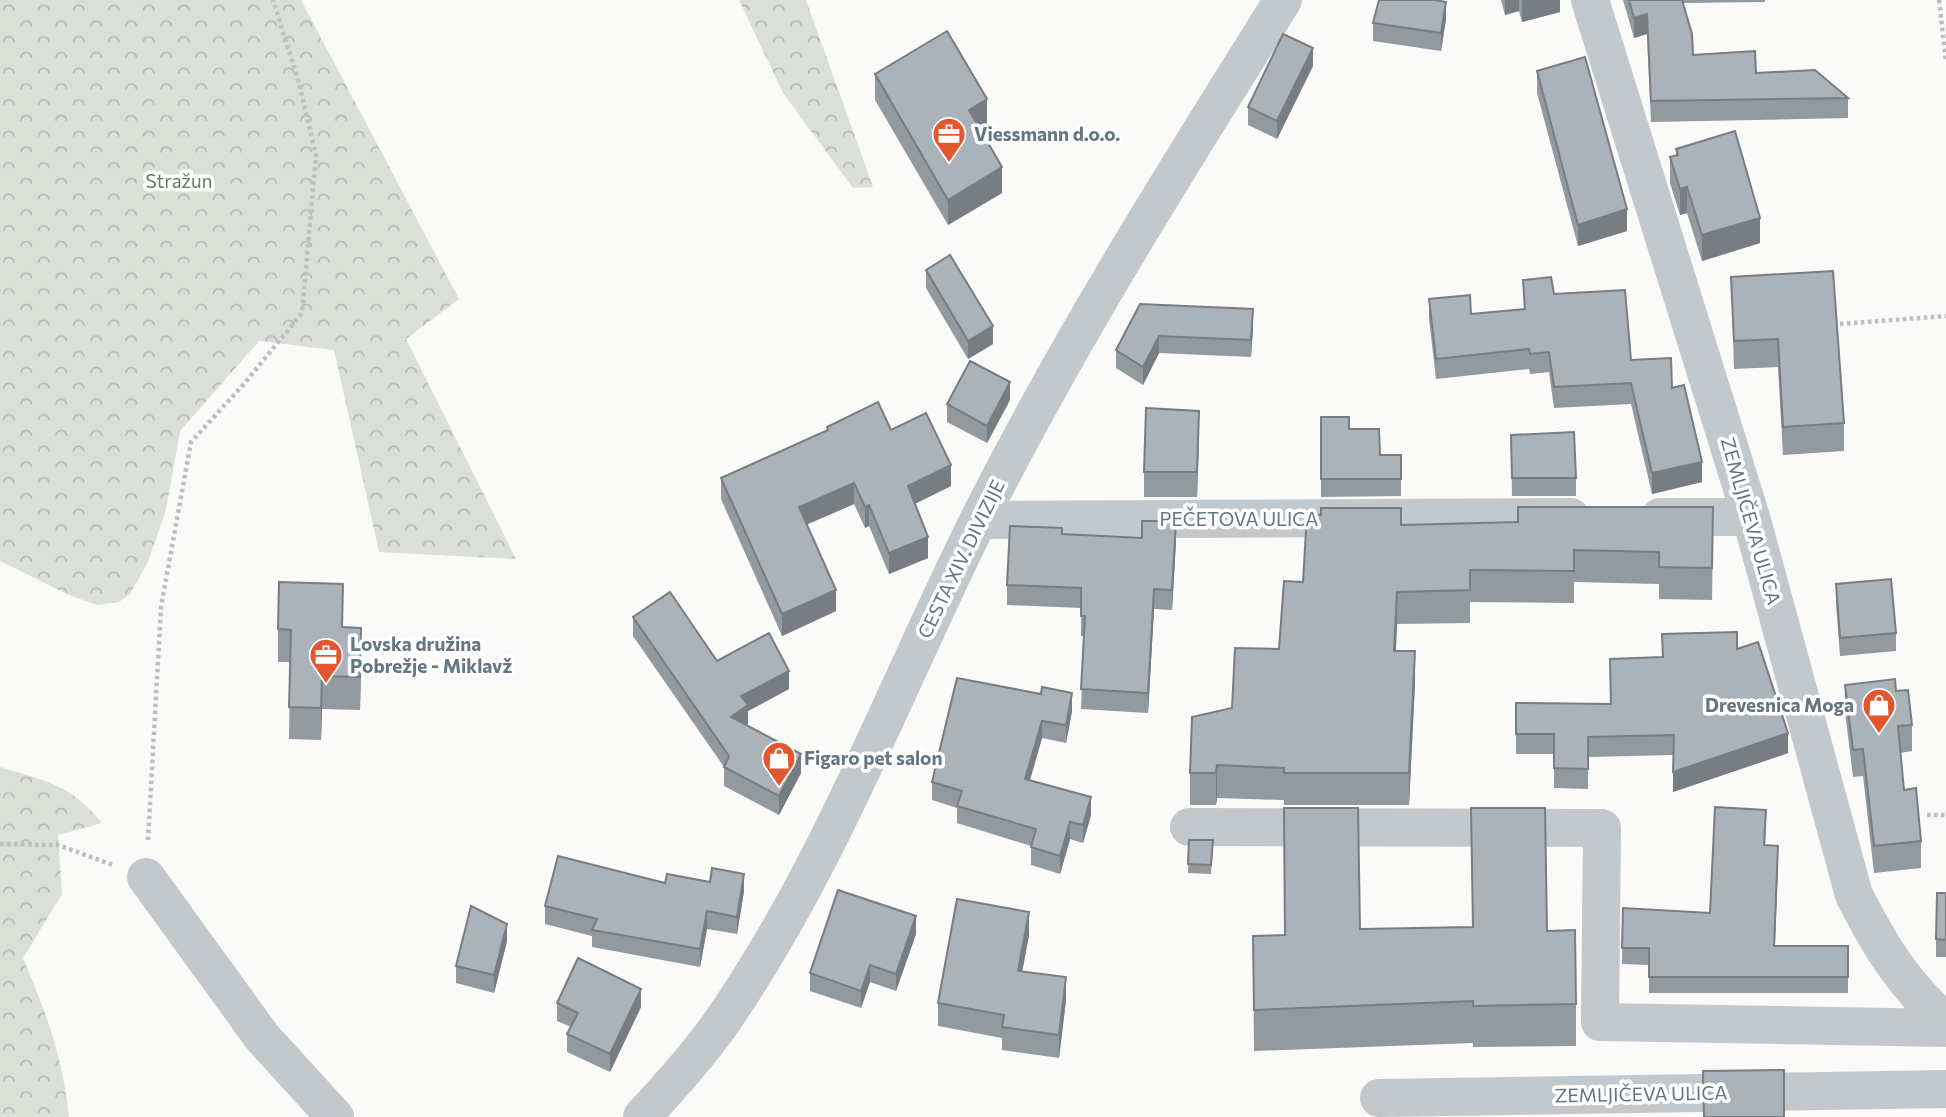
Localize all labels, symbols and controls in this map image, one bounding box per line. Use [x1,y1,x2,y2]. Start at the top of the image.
office icon: Viessmann d.o.o. [930,115,968,164]
place label: Viessmann d.o.o. [974,122,1120,145]
park label: Stražun [145,169,213,192]
street label: ZEMLJIČEVA ULICA [1717,434,1787,607]
street label: CESTA XIV. DIVIZIJE [912,476,1009,642]
street label: PEČETOVA ULICA [1160,506,1318,530]
place label: Lovska družina Pobrežje - Miklavž [350,632,512,677]
office icon: Lovska družina Pobrežje - Miklavž [307,636,345,685]
shop icon: Drevesnica Moga [1860,686,1898,735]
place label: Drevesnica Moga [1705,693,1854,716]
shop icon: Figaro pet salon [760,739,798,788]
place label: Figaro pet salon [804,746,942,769]
street label: ZEMLJIČEVA ULICA [1554,1079,1728,1107]

